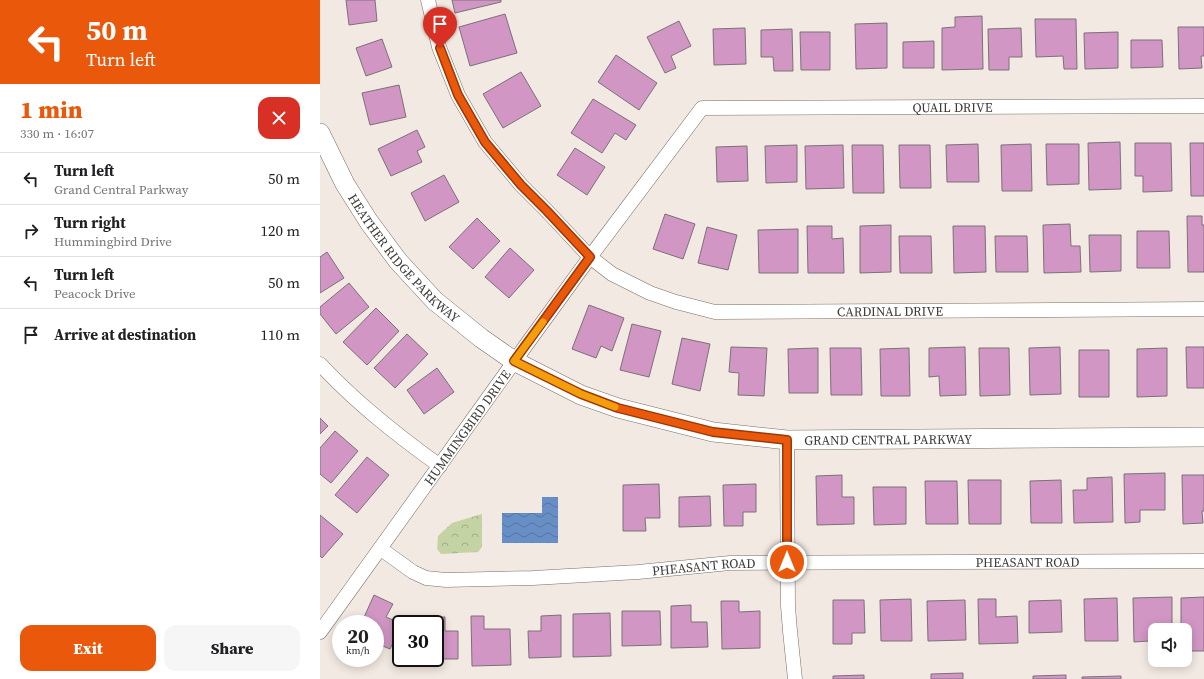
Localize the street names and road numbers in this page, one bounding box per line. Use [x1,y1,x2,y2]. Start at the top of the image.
street label: QUAIL DRIVE [912,99,993,116]
street label: HEATHER RIDGE PARKWAY [344,191,464,327]
street label: CARDINAL DRIVE [837,303,943,320]
street label: HUMMINGBIRD DRIVE [420,366,515,489]
street label: GRAND CENTRAL PARKWAY [804,431,973,449]
street label: PHEASANT ROAD [975,554,1080,571]
street label: PHEASANT ROAD [651,555,756,580]

